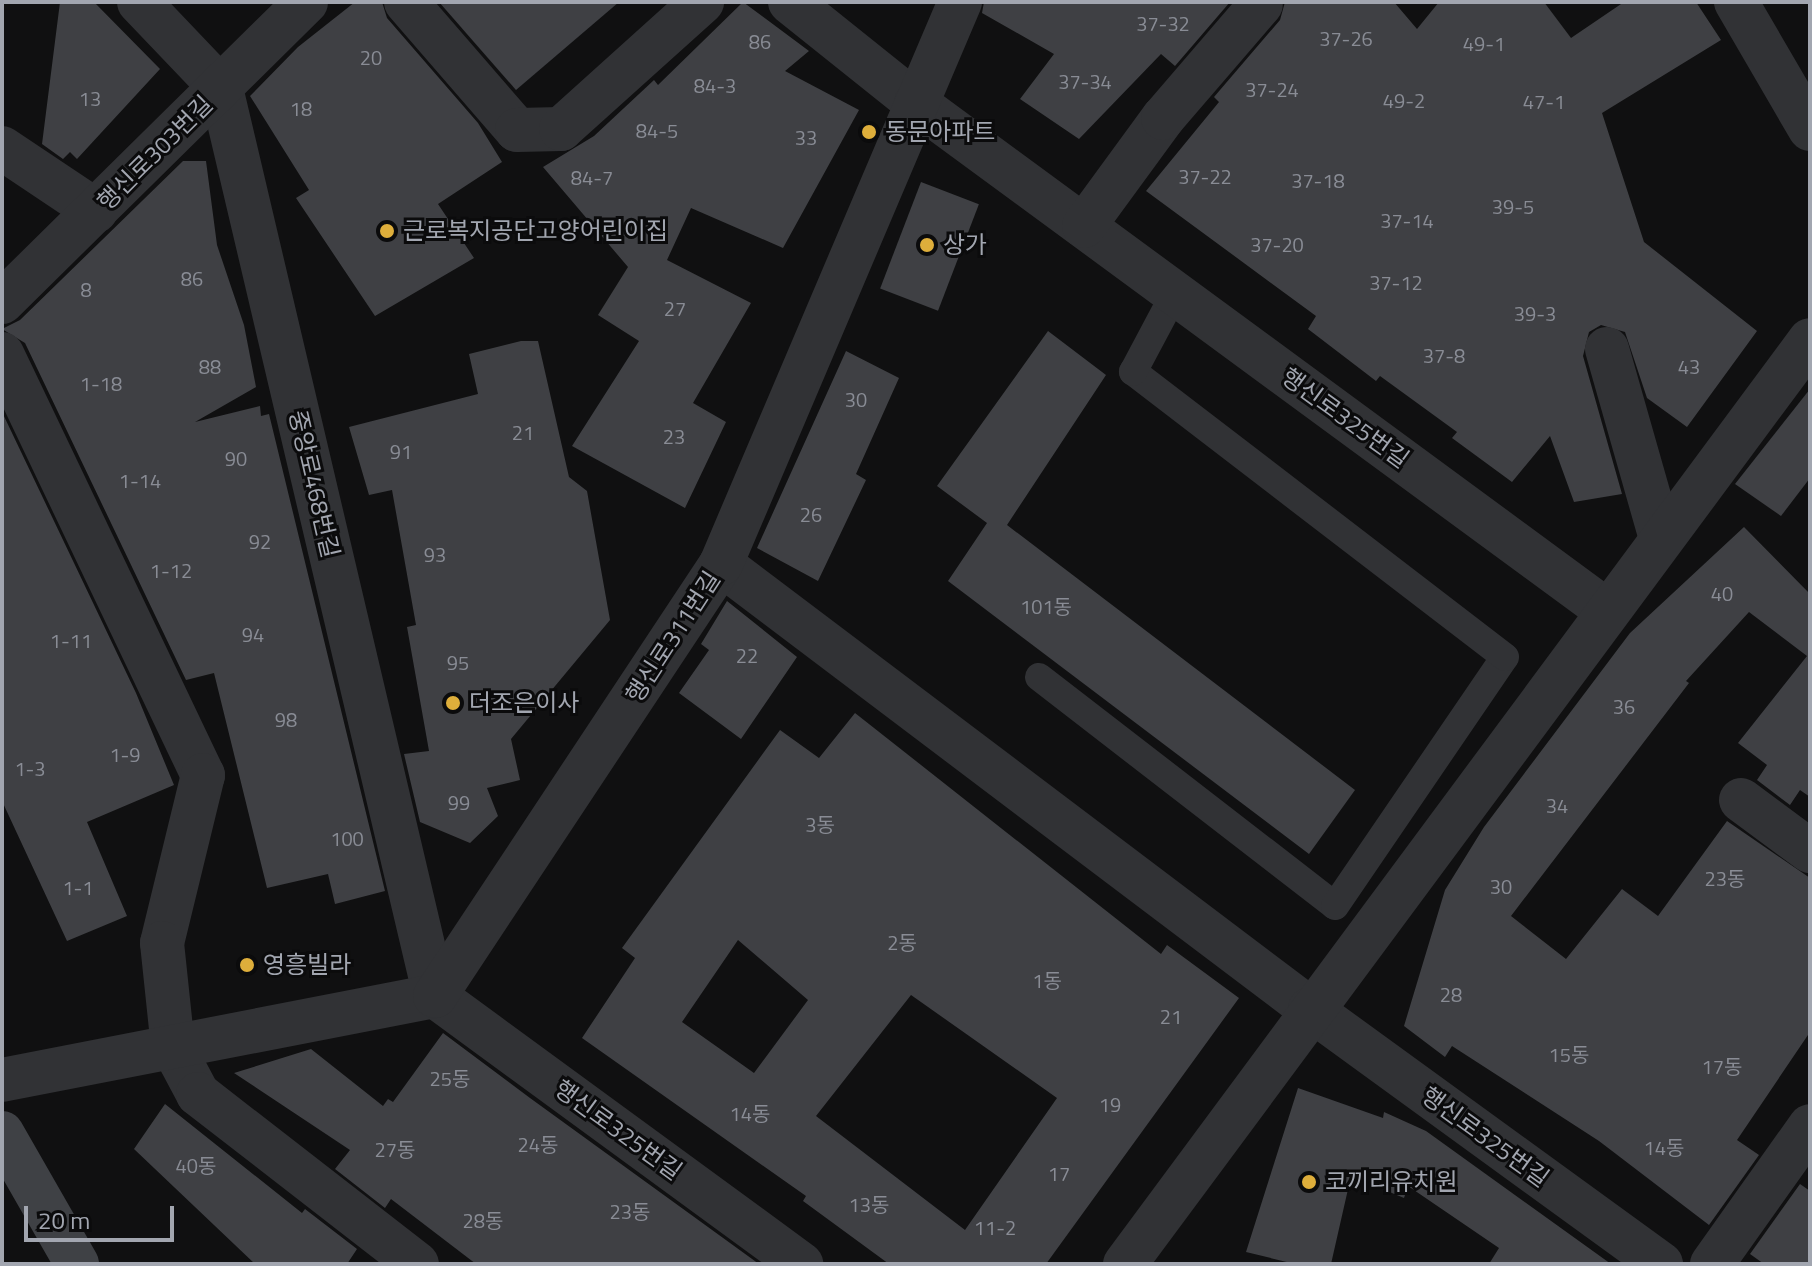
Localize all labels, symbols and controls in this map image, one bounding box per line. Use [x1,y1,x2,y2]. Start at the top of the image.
house number: 37-32 [1136,11,1190,35]
house number: 37-26 [1319,26,1373,50]
house number: 86 [749,29,771,53]
house number: 49-1 [1463,31,1505,55]
house number: 20 [360,45,382,69]
house number: 37-34 [1058,69,1112,93]
house number: 84-3 [694,73,736,97]
house number: 37-24 [1245,77,1299,101]
house number: 13 [79,86,101,110]
house number: 49-2 [1383,88,1425,112]
house number: 47-1 [1523,89,1565,113]
street label: 행신로303번길 [92,90,218,216]
house number: 18 [290,96,312,120]
house number: 84-5 [636,118,678,142]
place label: 동문아파트 [885,118,995,146]
marker: 동문아파트 [860,123,878,141]
house number: 33 [795,125,817,149]
house number: 37-22 [1178,164,1232,188]
house number: 84-7 [571,165,613,189]
house number: 37-18 [1291,168,1345,192]
house number: 39-5 [1492,194,1534,218]
house number: 37-14 [1380,208,1434,232]
place label: 근로복지공단고양어린이집 [403,217,668,245]
marker: 근로복지공단고양어린이집 [378,222,396,240]
place label: 상가 [943,231,987,259]
house number: 37-20 [1250,232,1304,256]
marker: 상가 [918,236,936,254]
house number: 86 [181,266,203,290]
house number: 37-12 [1369,270,1423,294]
house number: 8 [80,277,92,301]
house number: 27 [664,296,686,320]
house number: 39-3 [1514,301,1556,325]
house number: 37-8 [1423,343,1465,367]
house number: 88 [199,354,221,378]
house number: 43 [1678,354,1700,378]
street label: 행신로325번길 [1276,362,1414,474]
house number: 1-18 [80,371,122,395]
house number: 30 [845,387,867,411]
street label: 중앙로468번길 [283,407,345,561]
house number: 21 [512,420,534,444]
house number: 23 [663,424,685,448]
house number: 91 [390,439,412,463]
house number: 90 [225,446,247,470]
house number: 1-14 [119,468,161,492]
house number: 26 [800,502,822,526]
house number: 92 [249,529,271,553]
house number: 93 [424,542,446,566]
house number: 1-12 [150,558,192,582]
street label: 행신로311번길 [620,566,726,708]
house number: 40 [1711,581,1733,605]
house number: 101동 [1020,594,1072,618]
house number: 94 [242,622,264,646]
house number: 1-11 [50,628,92,652]
house number: 22 [736,643,758,667]
house number: 95 [447,650,469,674]
place label: 더조은이사 [469,689,579,717]
marker: 더조은이사 [444,694,462,712]
house number: 36 [1613,694,1635,718]
house number: 98 [275,707,297,731]
house number: 1-9 [109,742,141,766]
house number: 1-3 [14,756,46,780]
house number: 99 [448,790,470,814]
house number: 34 [1546,793,1568,817]
house number: 3동 [805,812,835,836]
house number: 100 [330,826,364,850]
house number: 23동 [1705,866,1745,890]
house number: 30 [1490,874,1512,898]
house number: 1-1 [62,875,94,899]
house number: 2동 [887,930,917,954]
place label: 영흥빌라 [263,951,351,979]
marker: 영흥빌라 [238,956,256,974]
house number: 1동 [1032,968,1062,992]
house number: 28 [1440,982,1462,1006]
house number: 21 [1160,1004,1182,1028]
house number: 15동 [1549,1042,1589,1066]
house number: 17동 [1702,1054,1742,1078]
house number: 25동 [430,1066,470,1090]
street label: 행신로325번길 [549,1074,687,1186]
street label: 행신로325번길 [1416,1081,1554,1193]
house number: 19 [1099,1092,1121,1116]
house number: 14동 [730,1101,770,1125]
house number: 24동 [518,1132,558,1156]
house number: 14동 [1644,1135,1684,1159]
house number: 27동 [375,1137,415,1161]
house number: 40동 [176,1153,216,1177]
house number: 17 [1048,1161,1070,1185]
place label: 코끼리유치원 [1325,1168,1457,1196]
marker: 코끼리유치원 [1300,1173,1318,1191]
scale bar [28,1190,178,1240]
house number: 13동 [849,1192,889,1216]
house number: 23동 [610,1199,650,1223]
text: 20 m [38,1202,90,1238]
house number: 28동 [463,1208,503,1232]
house number: 11-2 [974,1215,1016,1239]

